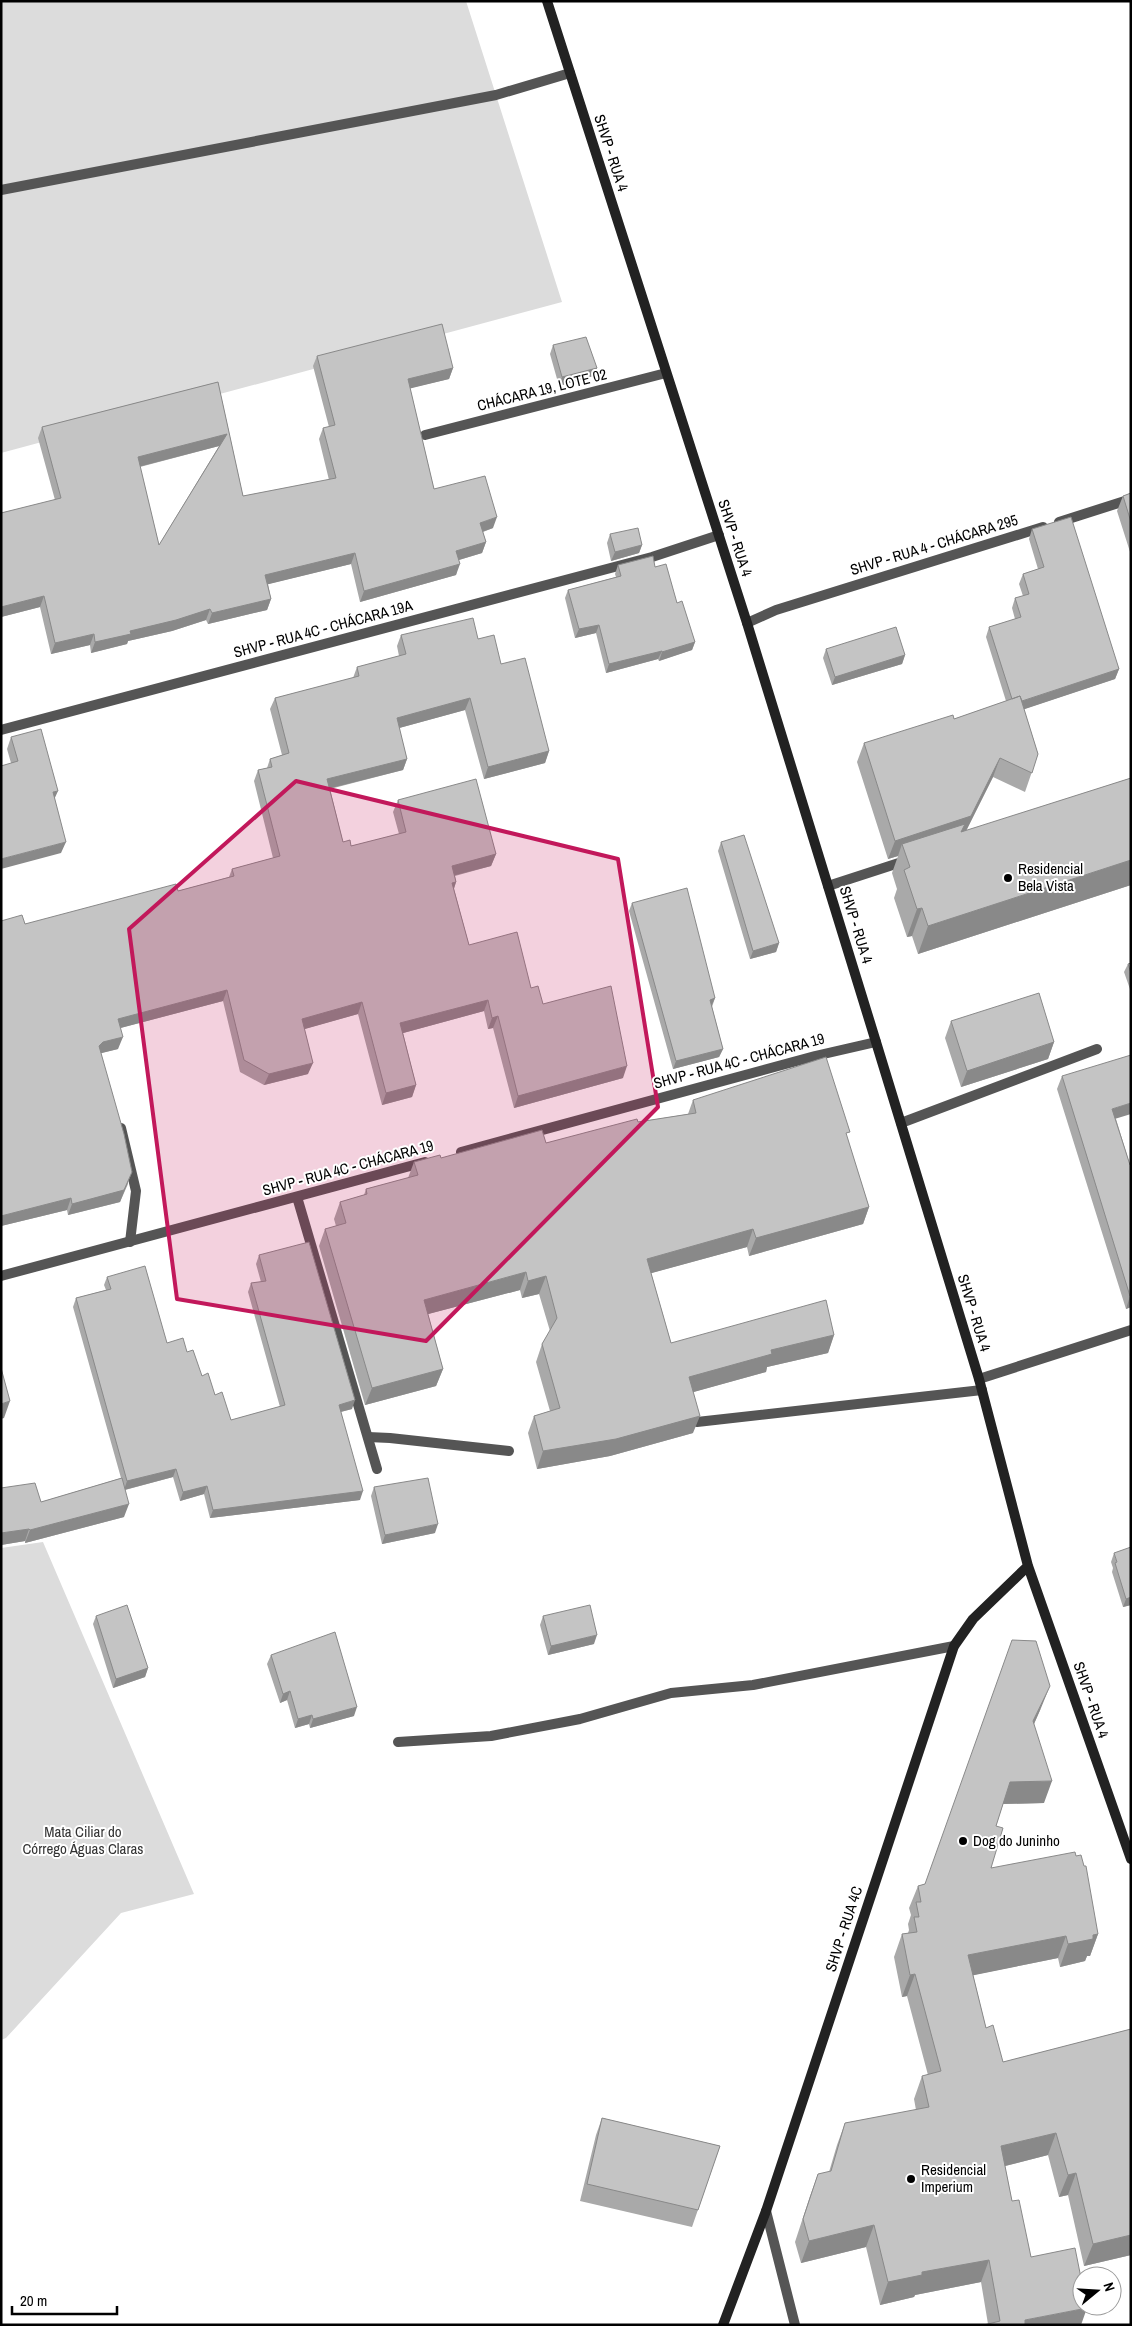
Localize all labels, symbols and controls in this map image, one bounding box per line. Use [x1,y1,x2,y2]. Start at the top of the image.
street label: SHVP - RUA 4 [589,112,634,194]
street label: CHÁCARA 19, LOTE 02 [475,363,609,416]
street label: SHVP - RUA 4 [713,497,758,579]
street label: SHVP - RUA 4 - CHÁCARA 295 [848,509,1020,580]
street label: SHVP - RUA 4C - CHÁCARA 19A [231,594,415,663]
place label: Residencial Bela Vista [1018,858,1083,896]
marker: Residencial Bela Vista [1002,872,1014,884]
street label: SHVP - RUA 4 [835,884,878,966]
street label: SHVP - RUA 4C - CHÁCARA 19 [651,1028,827,1093]
street label: SHVP - RUA 4C - CHÁCARA 19 [260,1135,436,1200]
street label: SHVP - RUA 4 [953,1272,996,1354]
street label: SHVP - RUA 4 [1069,1659,1114,1741]
park label: Mata Ciliar do Córrego Águas Claras [22,1821,144,1859]
place label: Dog do Juninho [973,1830,1060,1851]
marker: Dog do Juninho [957,1835,969,1847]
street label: SHVP - RUA 4C [820,1883,867,1974]
place label: Residencial Imperium [921,2159,986,2197]
marker: Residencial Imperium [905,2173,917,2185]
north arrow [1072,2266,1122,2316]
text: N [1100,2280,1119,2294]
scale bar [12,2284,118,2316]
text: 20 m [20,2290,47,2311]

